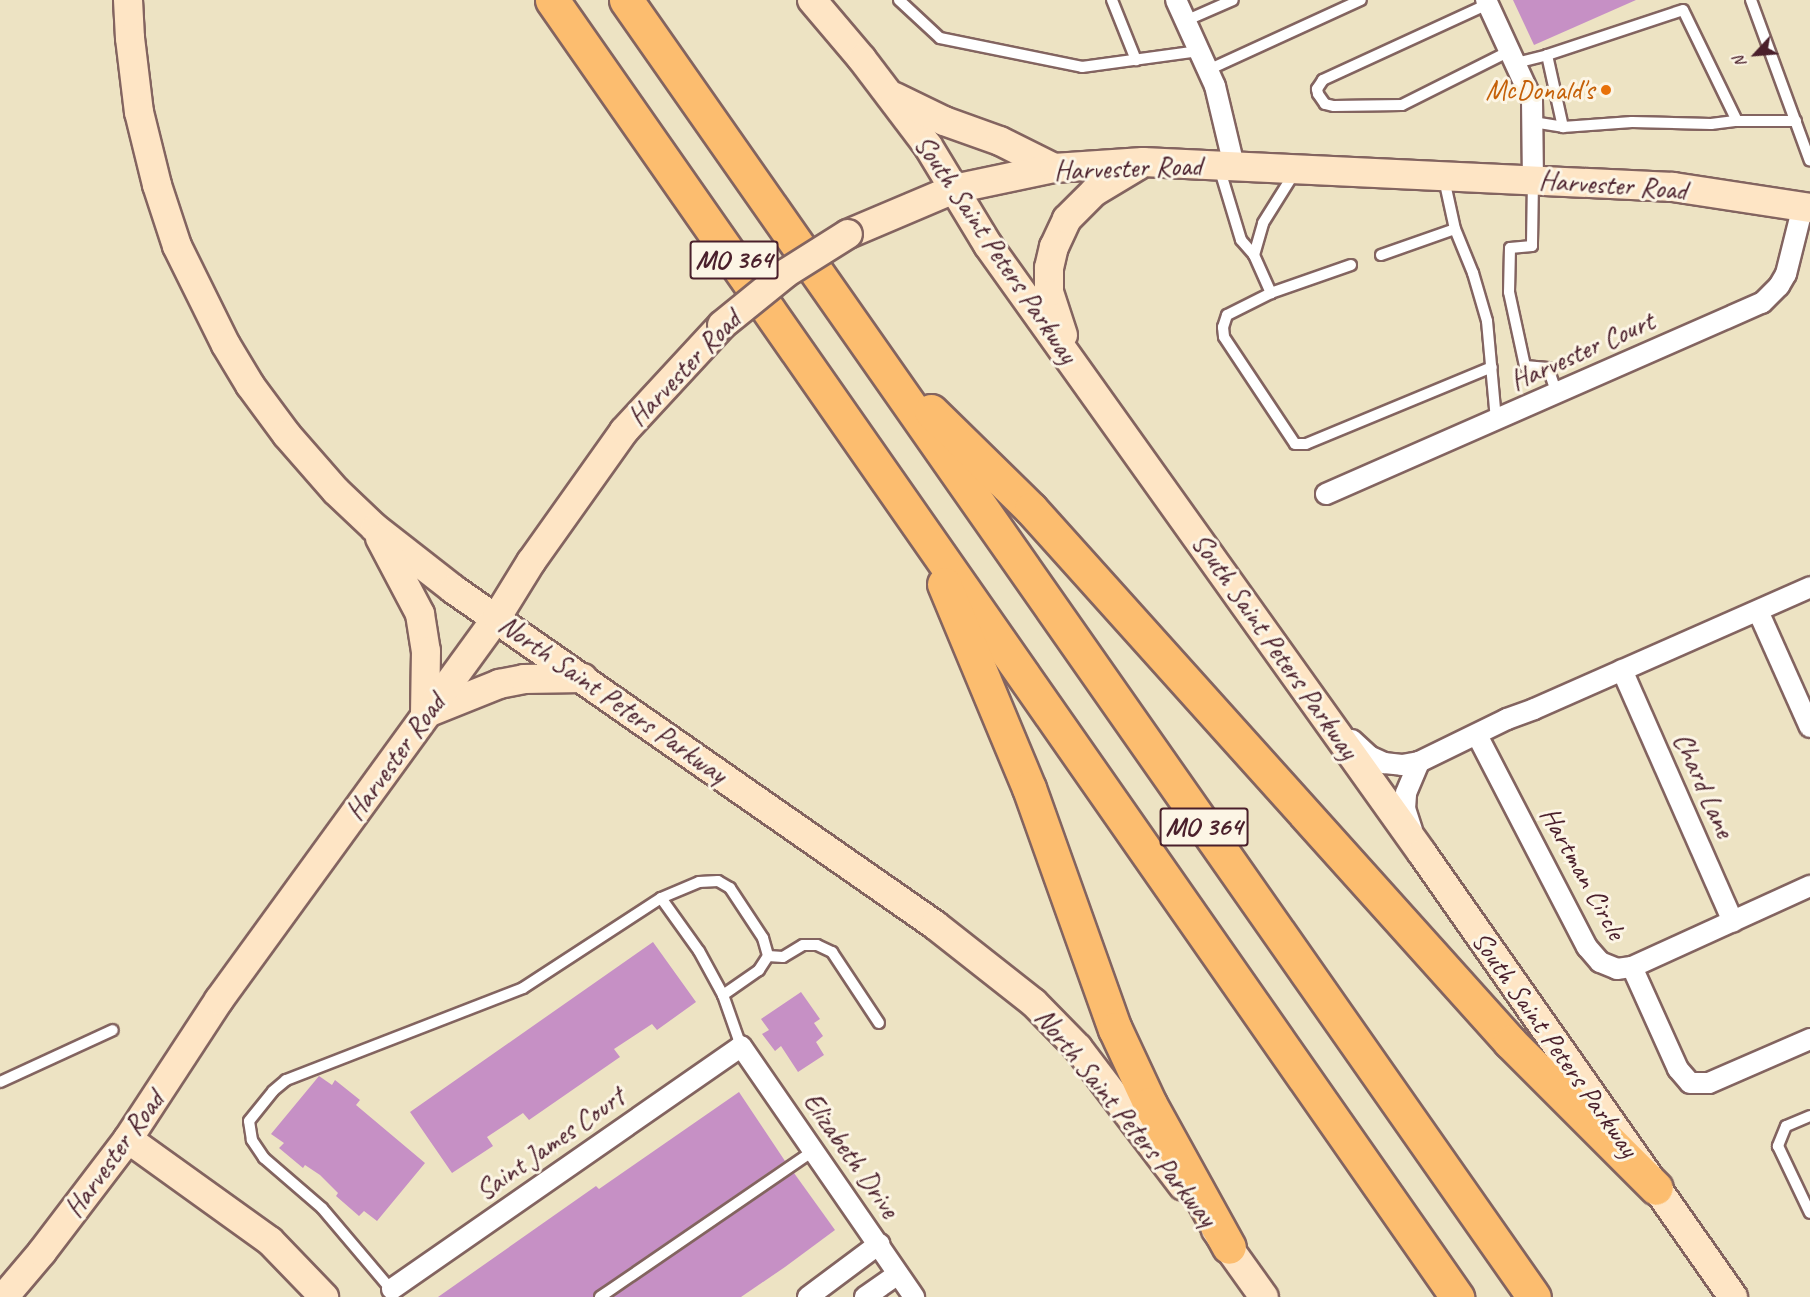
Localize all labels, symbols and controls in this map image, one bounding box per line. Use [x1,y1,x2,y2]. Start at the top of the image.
north arrow [1726,24,1786,84]
text: N [1729,53,1751,71]
place label: McDonald's [1485,73,1594,107]
marker: McDonald's [1599,83,1613,97]
street label: South Saint Peters Parkway [907,129,1085,369]
street label: Harvester Road [1053,149,1203,187]
street label: Harvester Road [1538,163,1688,207]
road number: MO 364 [689,236,779,284]
street label: Harvester Road [620,303,748,433]
street label: Harvester Court [1505,304,1659,398]
street label: South Saint Peters Parkway [1184,527,1366,765]
street label: North Saint Peters Parkway [492,608,734,790]
street label: Harvester Road [338,687,452,827]
street label: Chard Lane [1666,727,1742,843]
street label: Hartman Circle [1533,801,1633,945]
road number: MO 364 [1159,803,1249,851]
street label: South Saint Peters Parkway [1464,925,1646,1163]
street label: North Saint Peters Parkway [1028,1001,1224,1233]
street label: Saint James Court [469,1080,631,1208]
street label: Harvester Road [57,1084,171,1224]
street label: Elizabeth Drive [796,1086,906,1224]

